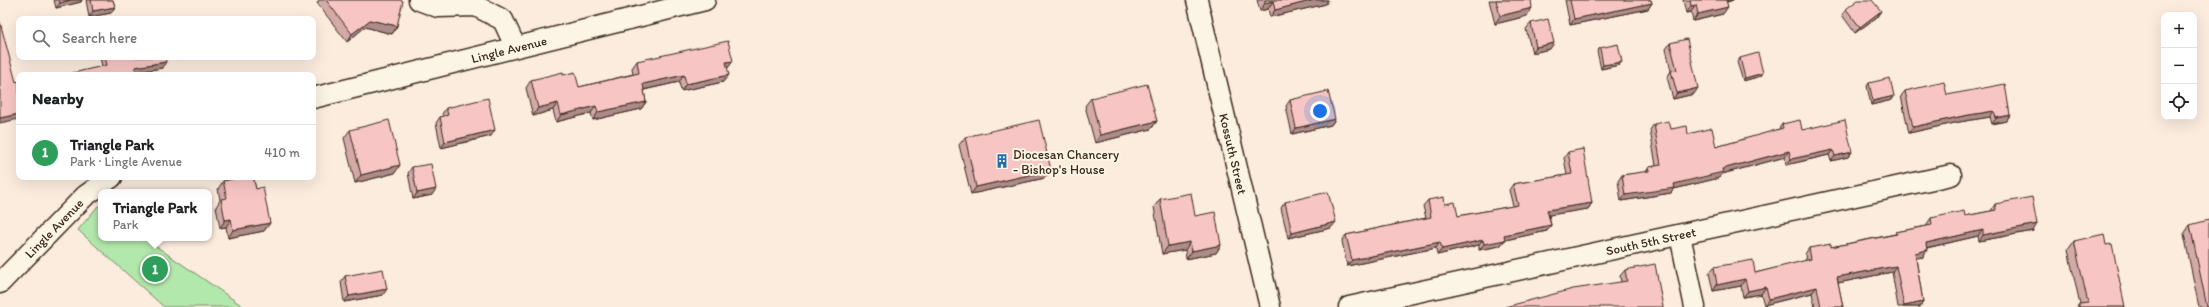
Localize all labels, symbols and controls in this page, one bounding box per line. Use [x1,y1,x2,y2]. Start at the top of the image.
map controls [2161,12,2197,120]
button: + [2161,12,2197,48]
search box [16,16,316,60]
icon: search [30,27,52,49]
text: Search here [62,29,137,47]
street label: Lingle Avenue [470,32,548,66]
button: − [2161,48,2197,84]
button: locate [2161,84,2197,120]
text: Nearby [32,88,84,108]
your location [1310,101,1330,121]
street label: Kossuth Street [1217,112,1250,196]
text: Triangle Park [70,136,154,154]
text: 1 [42,145,48,160]
text: 410 m [264,145,300,160]
place label: Diocesan Chancery - Bishop's House [1013,147,1119,177]
building icon: Diocesan Chancery - Bishop's House [994,153,1010,169]
text: Park · Lingle Avenue [70,154,182,169]
popup [98,189,212,241]
street label: Lingle Avenue [21,195,86,261]
text: Triangle Park [113,199,197,217]
text: Park [113,217,138,232]
street label: South 5th Street [1604,224,1697,258]
pin: 1 [142,254,168,284]

